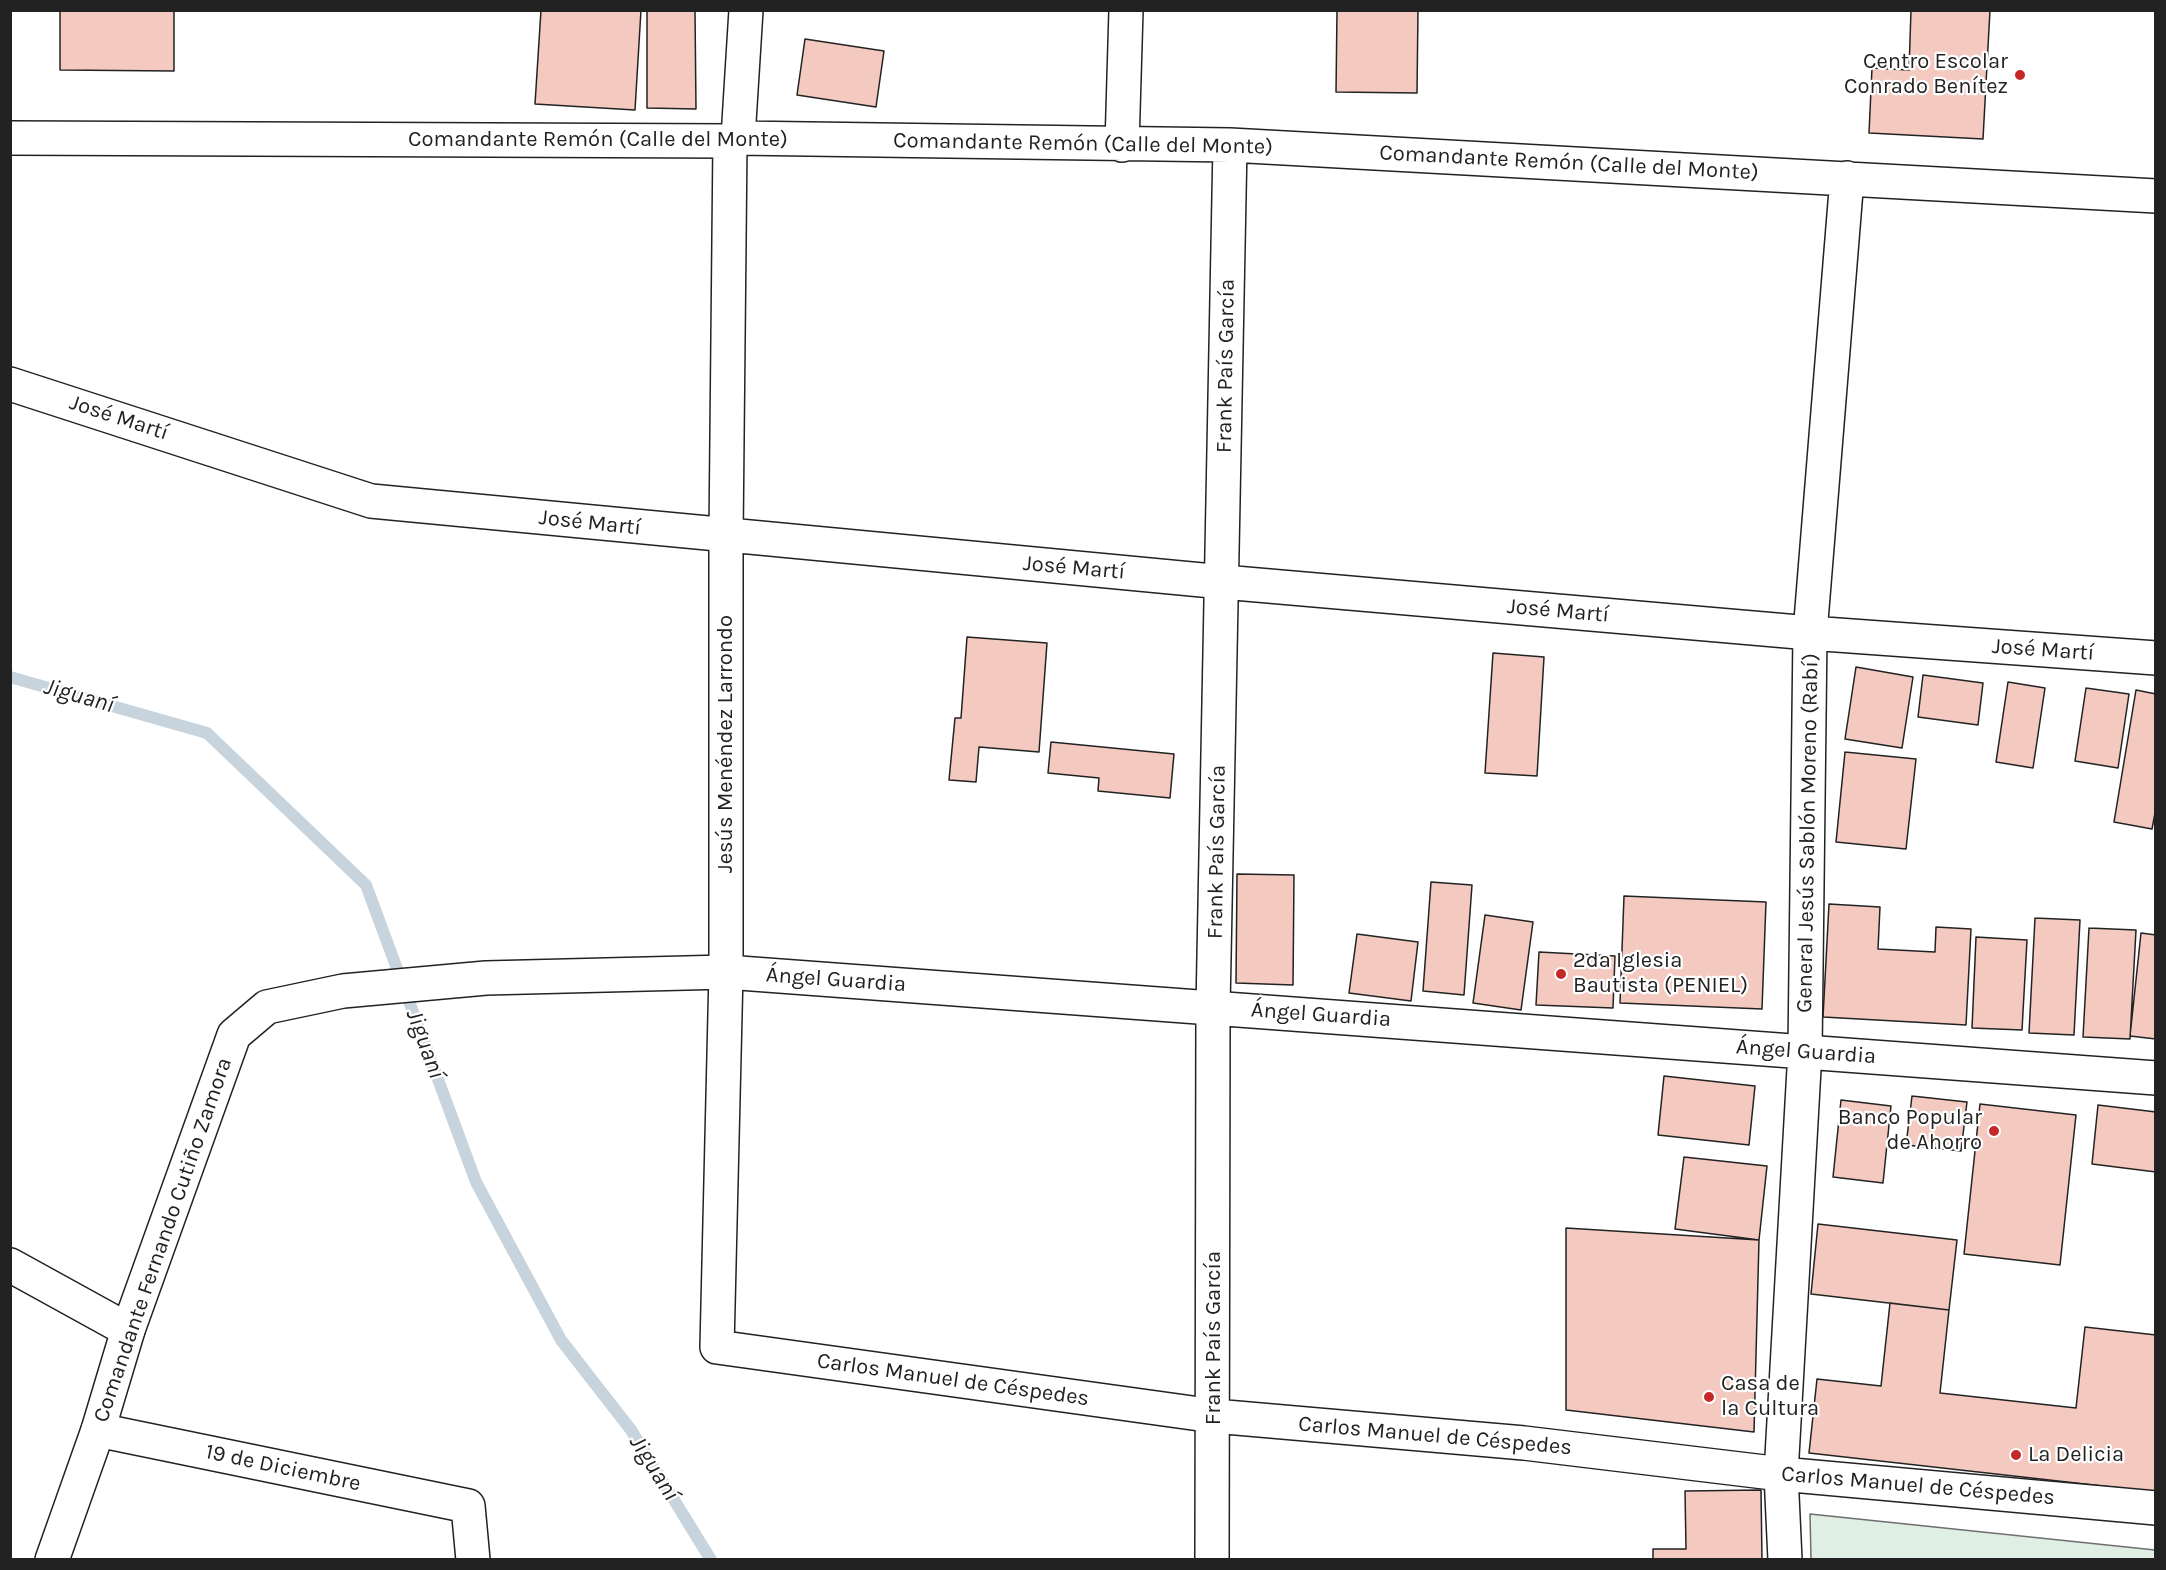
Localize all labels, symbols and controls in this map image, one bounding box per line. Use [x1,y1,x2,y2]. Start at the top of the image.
place label: Centro Escolar Conrado Benítez [1844,49,2008,100]
marker: Centro Escolar Conrado Benítez [2013,68,2027,82]
street label: Comandante Remón (Calle del Monte) [408,127,788,153]
street label: Comandante Remón (Calle del Monte) [893,127,1273,161]
street label: Comandante Remón (Calle del Monte) [1379,140,1759,186]
street label: Frank País García [1211,279,1241,453]
street label: José Martí [66,390,172,446]
street label: José Martí [538,505,642,541]
street label: José Martí [1022,550,1126,586]
street label: José Martí [1506,593,1610,629]
street label: Jesús Menéndez Larrondo [713,615,739,873]
street label: José Martí [1991,633,2095,667]
street label: General Jesús Sablón Moreno (Rabí) [1792,653,1824,1013]
water label: Jiguaní [40,672,118,720]
street label: Frank País García [1202,765,1232,939]
place label: 2da Iglesia Bautista (PENIEL) [1573,948,1748,999]
street label: Ángel Guardia [765,962,907,998]
marker: 2da Iglesia Bautista (PENIEL) [1554,967,1568,981]
street label: Ángel Guardia [1250,997,1392,1033]
water label: Jiguaní [399,1005,451,1083]
street label: Ángel Guardia [1735,1034,1877,1070]
street label: Comandante Fernando Cutiño Zamora [88,1054,238,1426]
place label: Banco Popular de Ahorro [1838,1105,1982,1156]
marker: Banco Popular de Ahorro [1987,1124,2001,1138]
street label: Frank País García [1201,1251,1227,1425]
street label: Carlos Manuel de Céspedes [815,1348,1091,1412]
place label: Casa de la Cultura [1721,1371,1819,1422]
marker: Casa de la Cultura [1702,1390,1716,1404]
street label: Carlos Manuel de Céspedes [1297,1411,1573,1461]
water label: Jiguaní [623,1430,685,1506]
street label: 19 de Diciembre [203,1439,363,1497]
place label: La Delicia [2028,1442,2124,1468]
marker: La Delicia [2009,1448,2023,1462]
street label: Carlos Manuel de Céspedes [1780,1461,2056,1511]

